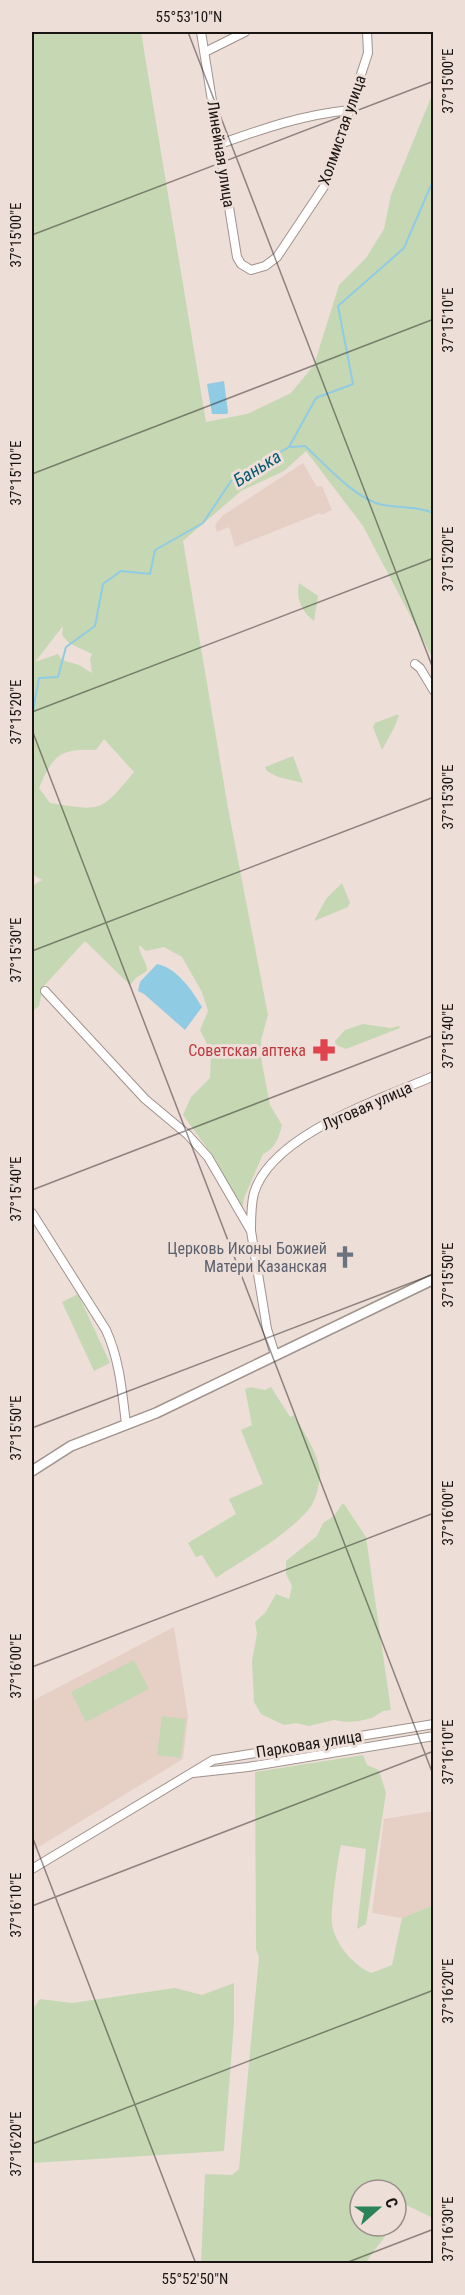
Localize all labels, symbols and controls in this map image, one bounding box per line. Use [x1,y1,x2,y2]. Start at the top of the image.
text: 55°53'10"N [156,8,222,26]
text: 37°15'00"E [439,49,457,113]
street label: Холмистая улица [314,73,370,187]
street label: Линейная улица [203,99,239,209]
text: 37°15'00"E [7,203,25,267]
text: 37°15'10"E [439,288,457,352]
text: 37°15'10"E [7,441,25,505]
water label: Банька [229,445,285,491]
text: 37°15'20"E [439,527,457,591]
text: 37°15'20"E [7,680,25,744]
text: 37°15'30"E [439,765,457,829]
text: 37°15'30"E [7,918,25,982]
text: 37°15'40"E [439,1004,457,1068]
pharmacy icon: Советская аптека [311,1037,337,1063]
place label: Советская аптека [188,1041,306,1060]
street label: Луговая улица [319,1078,415,1134]
text: 37°15'40"E [7,1157,25,1221]
place label: Церковь Иконы Божией Матери Казанская [167,1239,327,1276]
text: 37°15'50"E [439,1243,457,1307]
church icon: Церковь Иконы Божией Матери Казанская [332,1244,358,1270]
text: 37°15'50"E [7,1396,25,1460]
text: 37°16'00"E [439,1481,457,1545]
text: 37°16'00"E [7,1634,25,1698]
text: 37°16'10"E [439,1720,457,1784]
street label: Парковая улица [255,1726,363,1762]
text: 37°16'10"E [7,1873,25,1937]
text: 37°16'20"E [439,1959,457,2023]
text: 37°16'20"E [7,2112,25,2176]
north arrow [348,2178,408,2238]
text: С [381,2195,402,2210]
text: 37°16'30"E [439,2197,457,2261]
text: 55°52'50"N [162,2270,228,2288]

